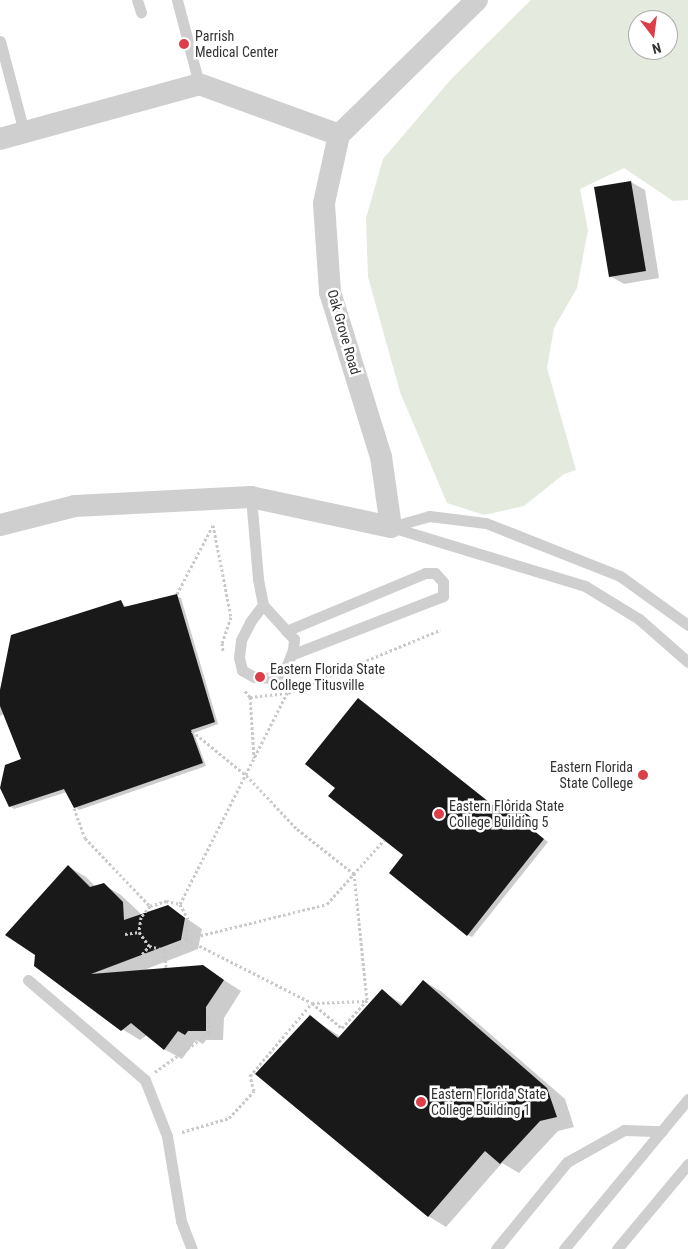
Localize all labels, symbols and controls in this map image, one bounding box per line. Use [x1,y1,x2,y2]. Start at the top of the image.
north arrow [628,10,678,60]
place label: Parrish Medical Center [195,28,278,60]
marker: Parrish Medical Center [177,37,191,51]
text: N [650,40,663,57]
street label: Oak Grove Road [324,288,364,376]
place label: Eastern Florida State College Titusville [270,661,385,694]
marker: Eastern Florida State College Titusville [254,671,266,683]
place label: Eastern Florida State College [550,759,633,792]
marker: Eastern Florida State College [637,769,649,781]
place label: Eastern Florida State College Building 5 [449,798,564,830]
marker: Eastern Florida State College Building 5 [433,808,445,820]
place label: Eastern Florida State College Building 1 [431,1086,546,1118]
marker: Eastern Florida State College Building 1 [415,1096,427,1108]

